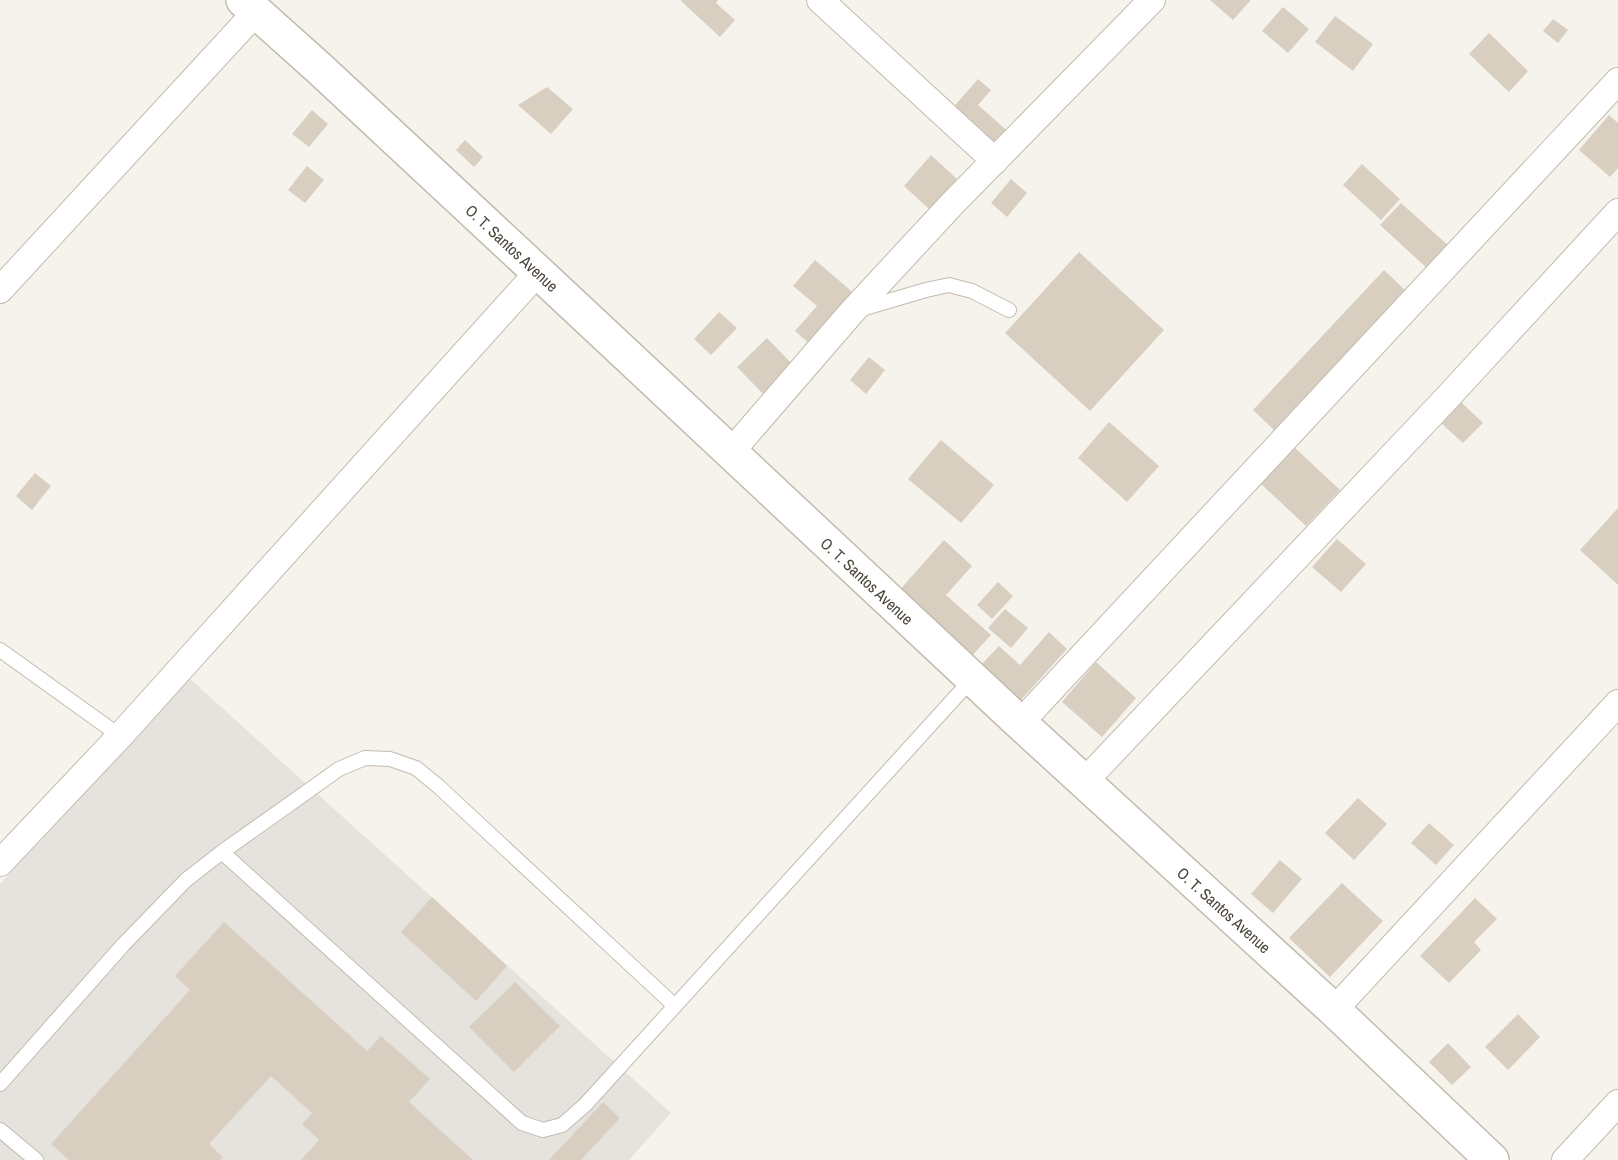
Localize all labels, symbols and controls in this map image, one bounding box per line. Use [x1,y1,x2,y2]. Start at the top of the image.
street label: O. T. Santos Avenue [461,199,563,297]
street label: O. T. Santos Avenue [816,532,918,630]
street label: O. T. Santos Avenue [1172,862,1276,958]

